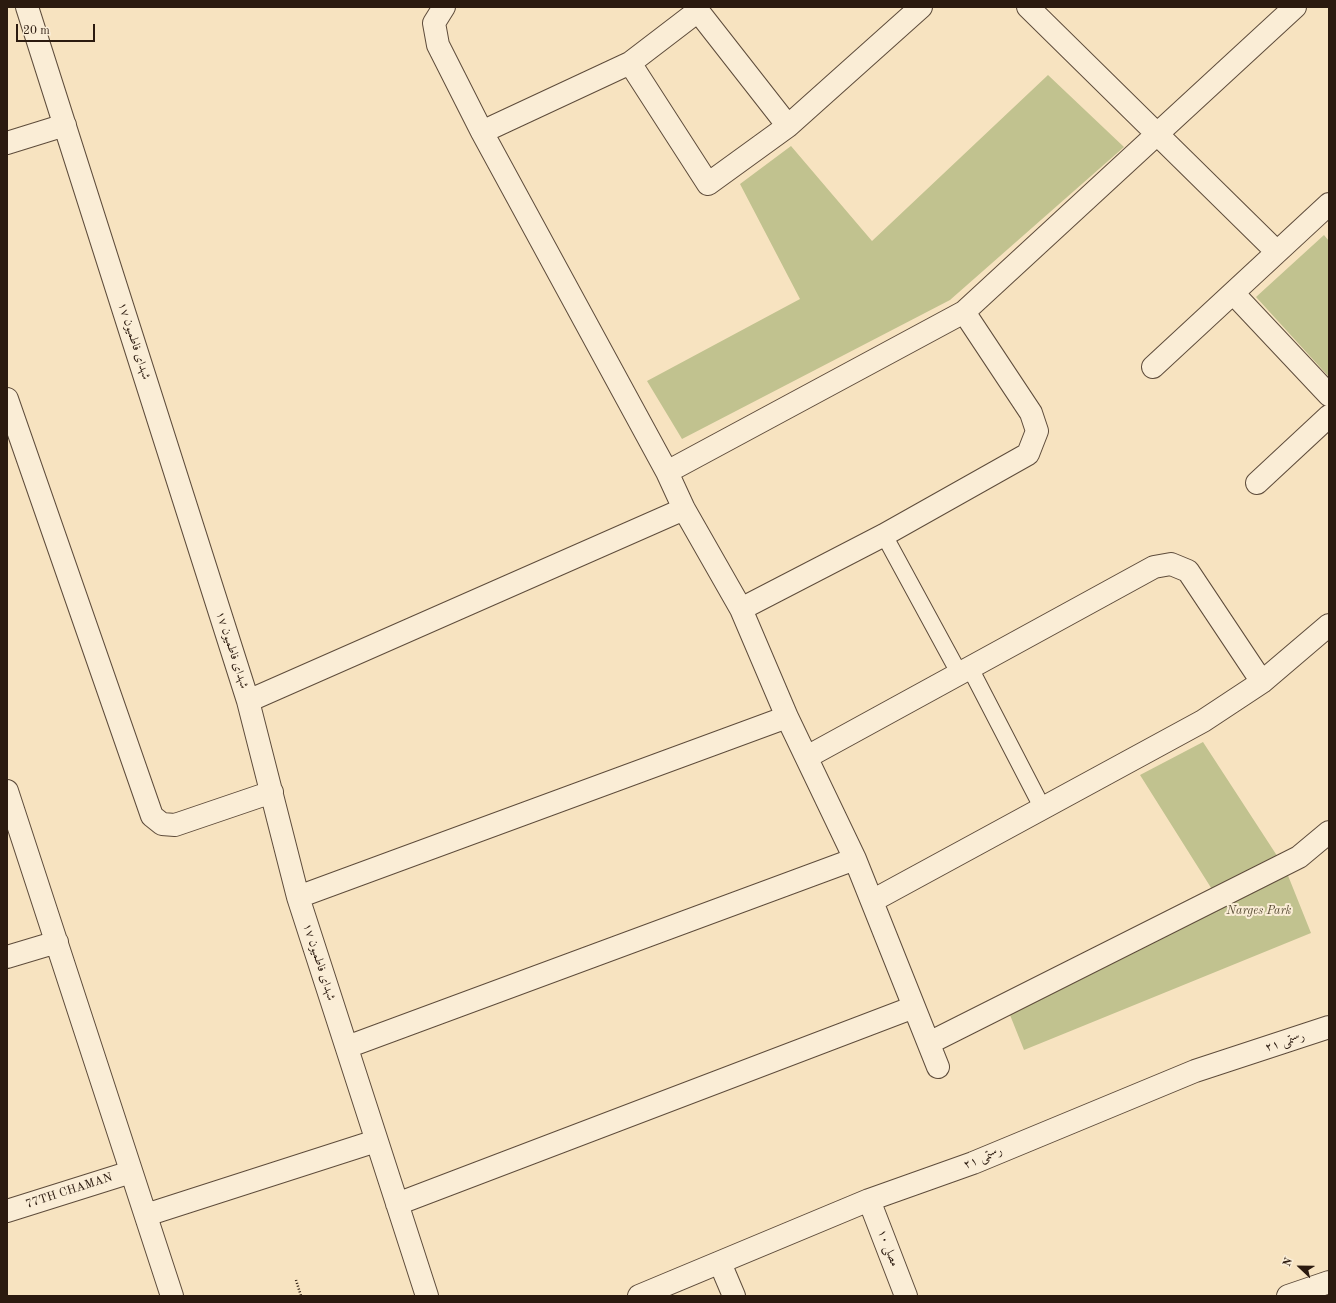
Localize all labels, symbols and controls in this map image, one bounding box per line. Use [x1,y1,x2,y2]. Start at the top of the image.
scale bar [18,16,97,42]
text: 20 m [23,25,50,37]
street label: شهدای فاطمیون ۱۷ [115,301,153,381]
street label: شهدای فاطمیون ۱۷ [213,610,251,690]
park label: Narges Park [1227,904,1291,918]
street label: شهدای فاطمیون ۱۷ [300,922,338,1002]
street label: رستمی ۲۱ [1263,1029,1307,1055]
street label: رستمی ۲۱ [961,1144,1005,1172]
street label: 77TH CHAMAN [24,1170,114,1212]
street label: مصلی ۱۰ [874,1227,902,1269]
north arrow [1280,1247,1320,1287]
text: N [1282,1256,1295,1268]

